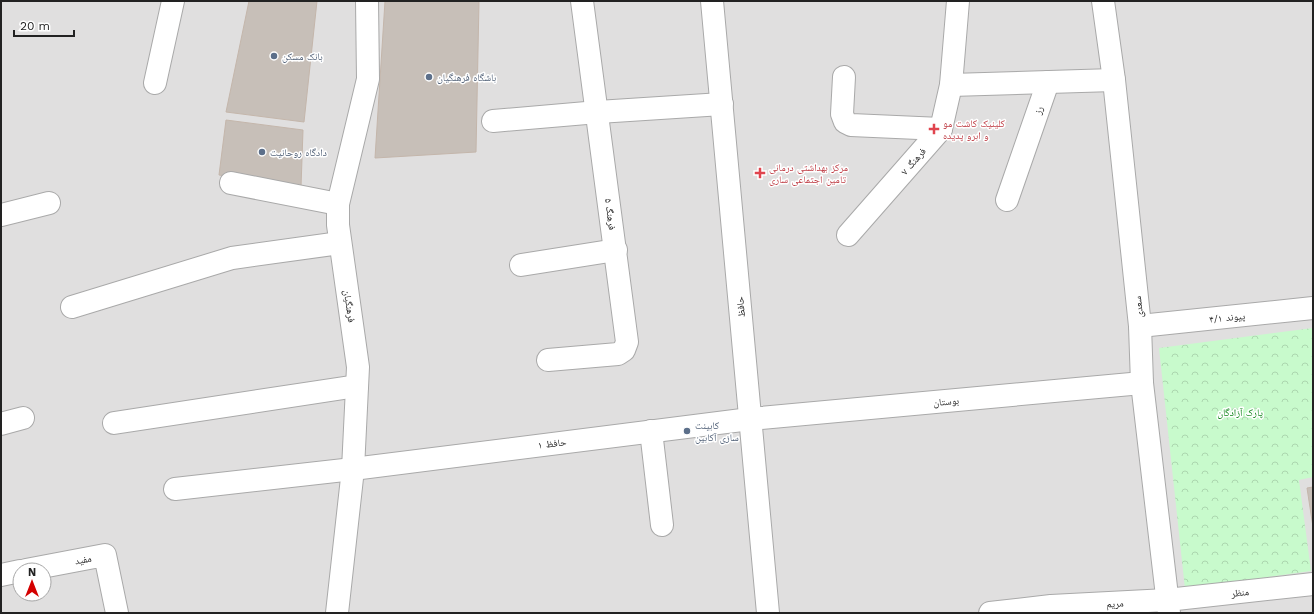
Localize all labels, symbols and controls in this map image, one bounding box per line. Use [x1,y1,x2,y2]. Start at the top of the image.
scale bar [14,12,74,38]
text: 20 m [20,19,50,33]
marker: بانک مسکن [269,51,279,61]
place label: بانک مسکن [282,51,323,63]
marker: باشگاه فرهنگیان [424,72,434,82]
place label: باشگاه فرهنگیان [437,72,497,84]
street label: رز [1032,105,1045,117]
place label: کلینیک کاشت مو و ابرو پدیده [943,118,1005,142]
marker: کلینیک کاشت مو و ابرو پدیده [928,123,940,135]
street label: فرهنگ ۷ [899,146,928,177]
marker: دادگاه روحانیت [257,147,267,157]
place label: دادگاه روحانیت [270,147,327,158]
place label: مرکز بهداشتی درمانی تامین اجتماعی ساری [769,162,848,186]
marker: مرکز بهداشتی درمانی تامین اجتماعی ساری [754,167,766,179]
street label: فرهنگ ۵ [603,198,618,231]
street label: فرهنگیان [341,289,357,323]
street label: حافظ [734,295,747,318]
street label: سعدی [1132,295,1146,318]
street label: پیوند ۴/۱ [1209,310,1246,326]
street label: بوستان [933,395,960,409]
park label: پارک آزادگان [1217,407,1263,419]
place label: کابینت سازی آکابین [695,420,739,444]
marker: کابینت سازی آکابین [682,426,692,436]
street label: حافظ ۱ [537,436,568,451]
street label: مفید [74,552,93,567]
north arrow [12,562,52,602]
text: N [28,566,36,579]
street label: منظر [1230,586,1250,599]
street label: مریم [1106,598,1124,611]

